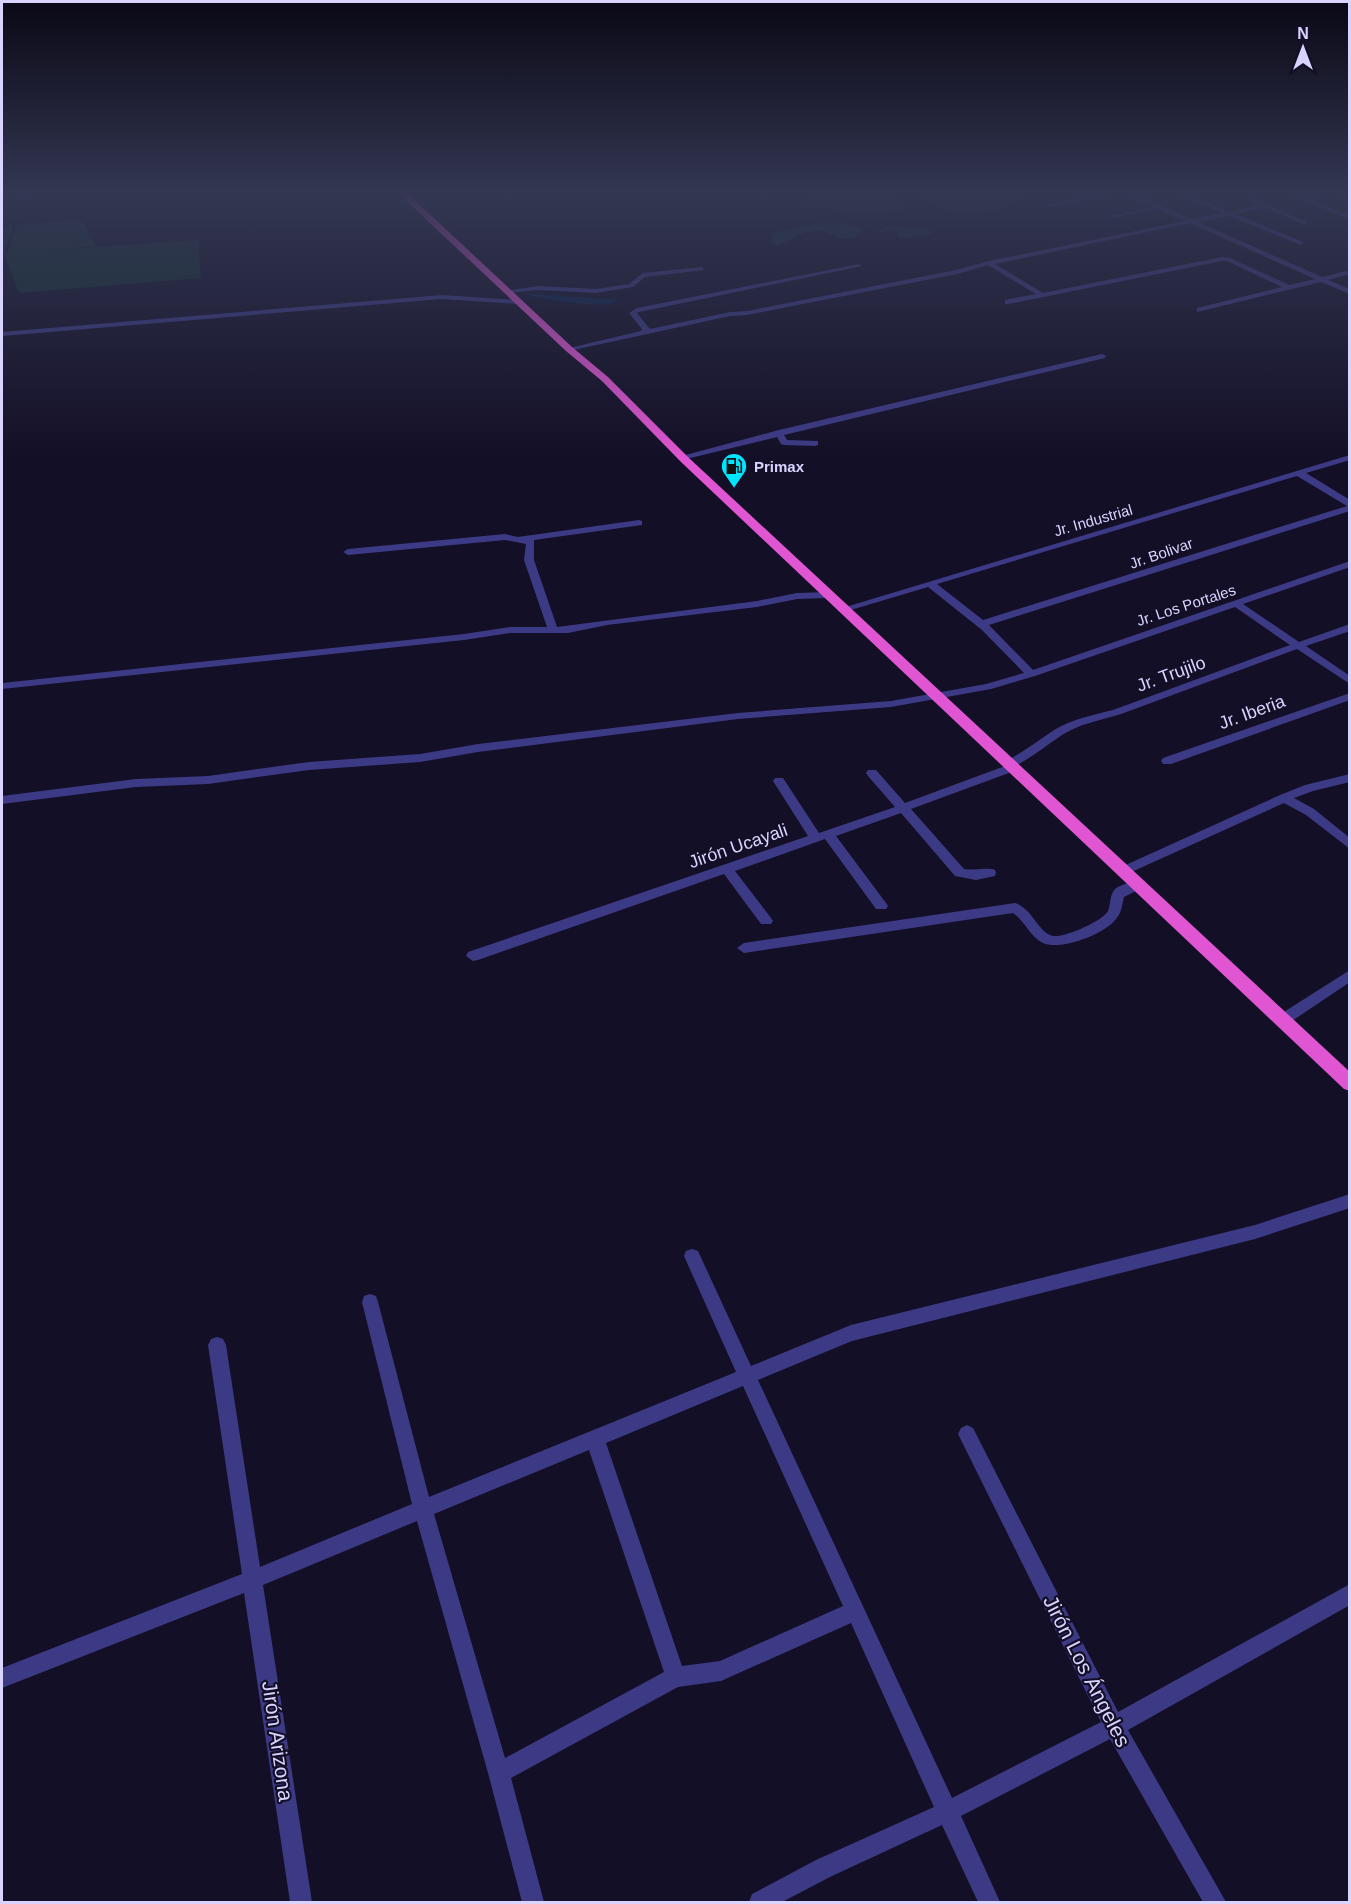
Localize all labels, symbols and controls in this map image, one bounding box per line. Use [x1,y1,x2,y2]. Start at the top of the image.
north arrow [1273,18,1333,78]
text: N [1297,25,1309,42]
fuel station icon: Primax [719,451,749,489]
place label: Primax [754,458,805,475]
street label: Jr. Industrial [1052,501,1134,539]
street label: Jr. Bolivar [1127,534,1195,572]
street label: Jr. Los Portales [1134,581,1238,629]
street label: Jr. Trujilo [1134,652,1208,696]
street label: Jr. Iberia [1216,690,1289,733]
street label: Jirón Ucayali [686,820,790,872]
street label: Jirón Los Ángeles [1039,1591,1135,1751]
street label: Jirón Arizona [258,1679,298,1803]

